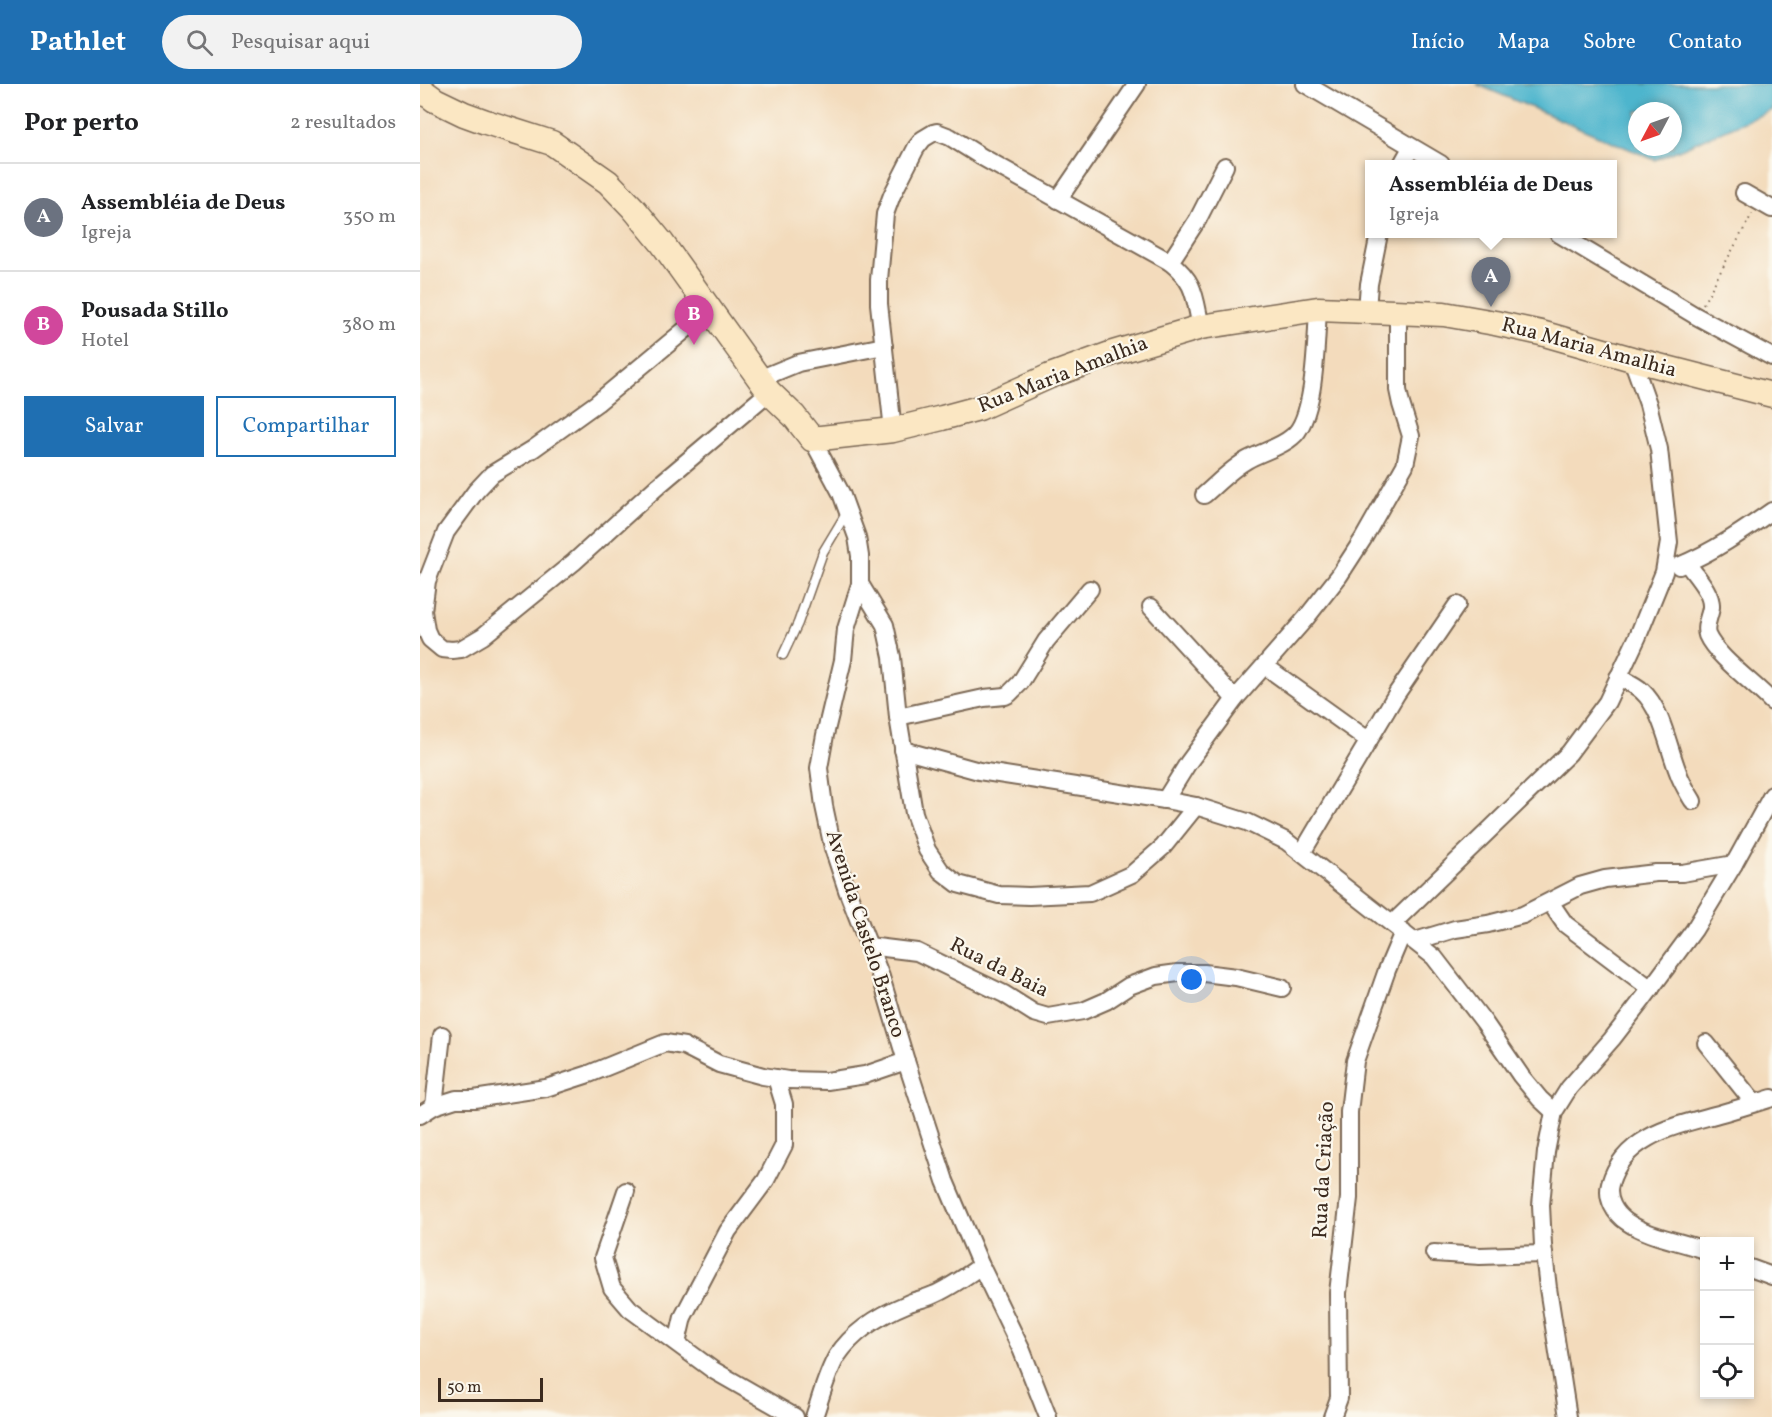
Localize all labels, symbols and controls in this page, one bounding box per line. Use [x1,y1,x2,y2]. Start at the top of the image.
search box [162,15,582,69]
text: Pathlet [30,23,126,62]
icon: search [183,26,216,59]
text: Pesquisar aqui [231,27,370,58]
text: Início [1411,28,1464,57]
text: Mapa [1497,28,1550,57]
text: Sobre [1583,28,1636,57]
text: Contato [1669,28,1742,57]
north arrow [1628,102,1682,156]
text: Por perto [24,105,139,141]
text: 2 resultados [290,109,396,137]
popup [1365,160,1617,238]
text: Assembléia de Deus [1389,170,1593,201]
text: Assembléia de Deus [81,188,286,219]
text: Igreja [1389,201,1440,229]
text: A [36,203,51,231]
text: 350 m [343,203,396,231]
text: Igreja [81,219,132,247]
pin: A [1472,258,1510,307]
text: Pousada Stillo [81,296,228,327]
pin: B [674,296,714,345]
text: B [37,311,50,339]
text: 380 m [342,311,396,339]
street label: Rua Maria Amalhia [1498,311,1680,385]
text: Hotel [81,327,129,355]
street label: Rua Maria Amalhia [974,329,1152,421]
button: Salvar [24,396,204,457]
button: Compartilhar [216,396,396,457]
street label: Avenida Castelo Branco [818,826,912,1042]
street label: Rua da Baia [944,931,1054,1005]
your location [1177,965,1206,994]
street label: Rua da Criação [1306,1100,1342,1240]
map controls [1700,1237,1754,1399]
button: + [1700,1237,1754,1291]
button: − [1700,1291,1754,1345]
button: locate [1700,1345,1754,1399]
scale bar [438,1375,543,1402]
text: 50 m [447,1377,481,1399]

